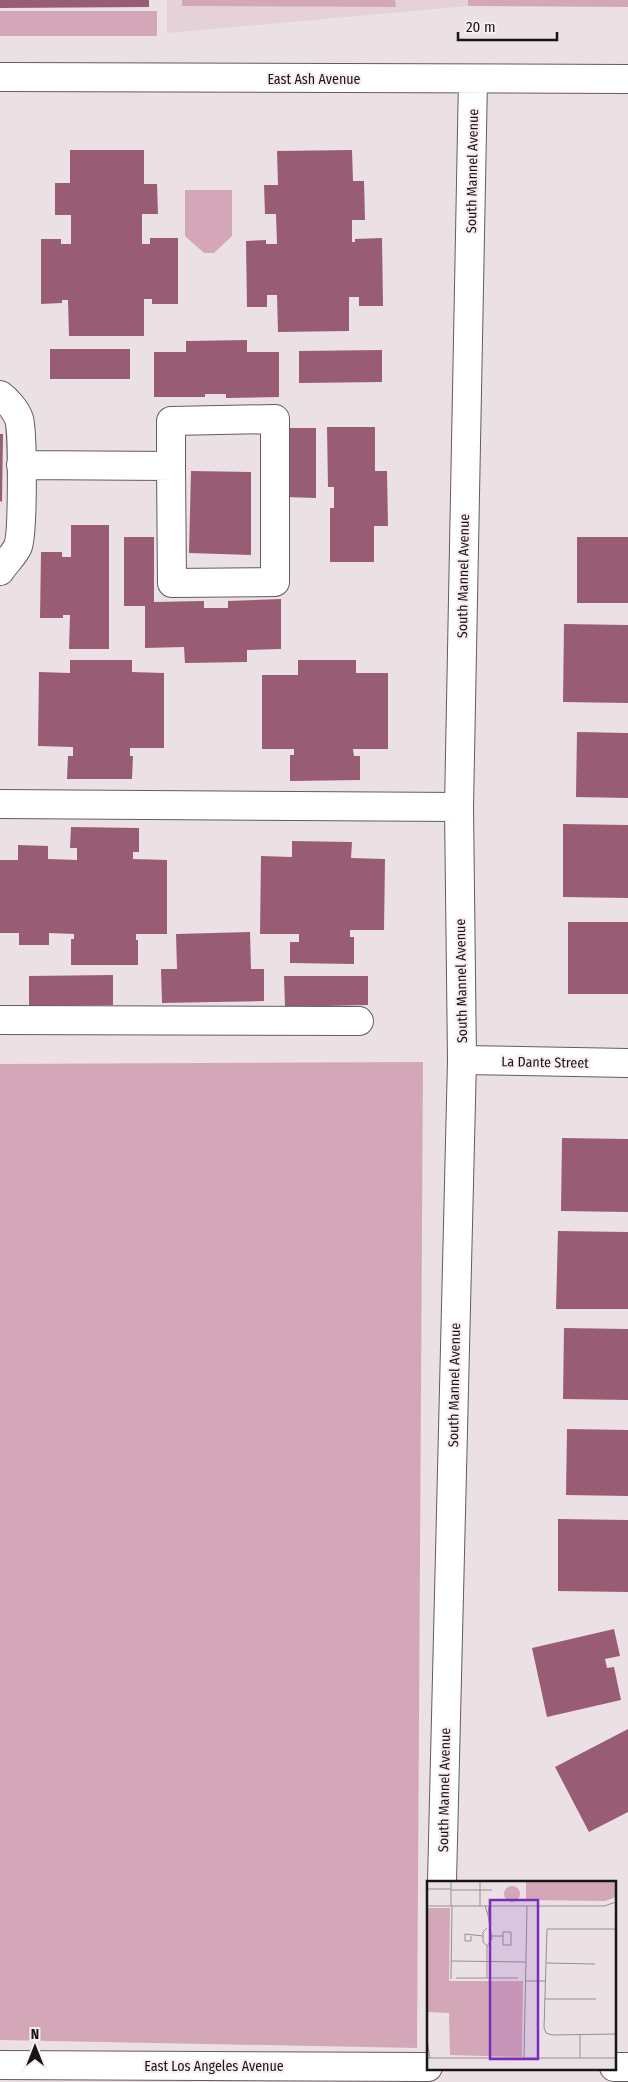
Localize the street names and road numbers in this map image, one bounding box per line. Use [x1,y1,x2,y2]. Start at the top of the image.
street label: East Ash Avenue [267,71,361,88]
street label: South Mannel Avenue [463,109,482,233]
street label: South Mannel Avenue [454,514,473,638]
street label: South Mannel Avenue [452,919,471,1043]
street label: La Dante Street [501,1053,589,1072]
street label: South Mannel Avenue [445,1323,464,1447]
street label: South Mannel Avenue [435,1728,454,1852]
street label: East Los Angeles Avenue [144,2058,284,2075]

